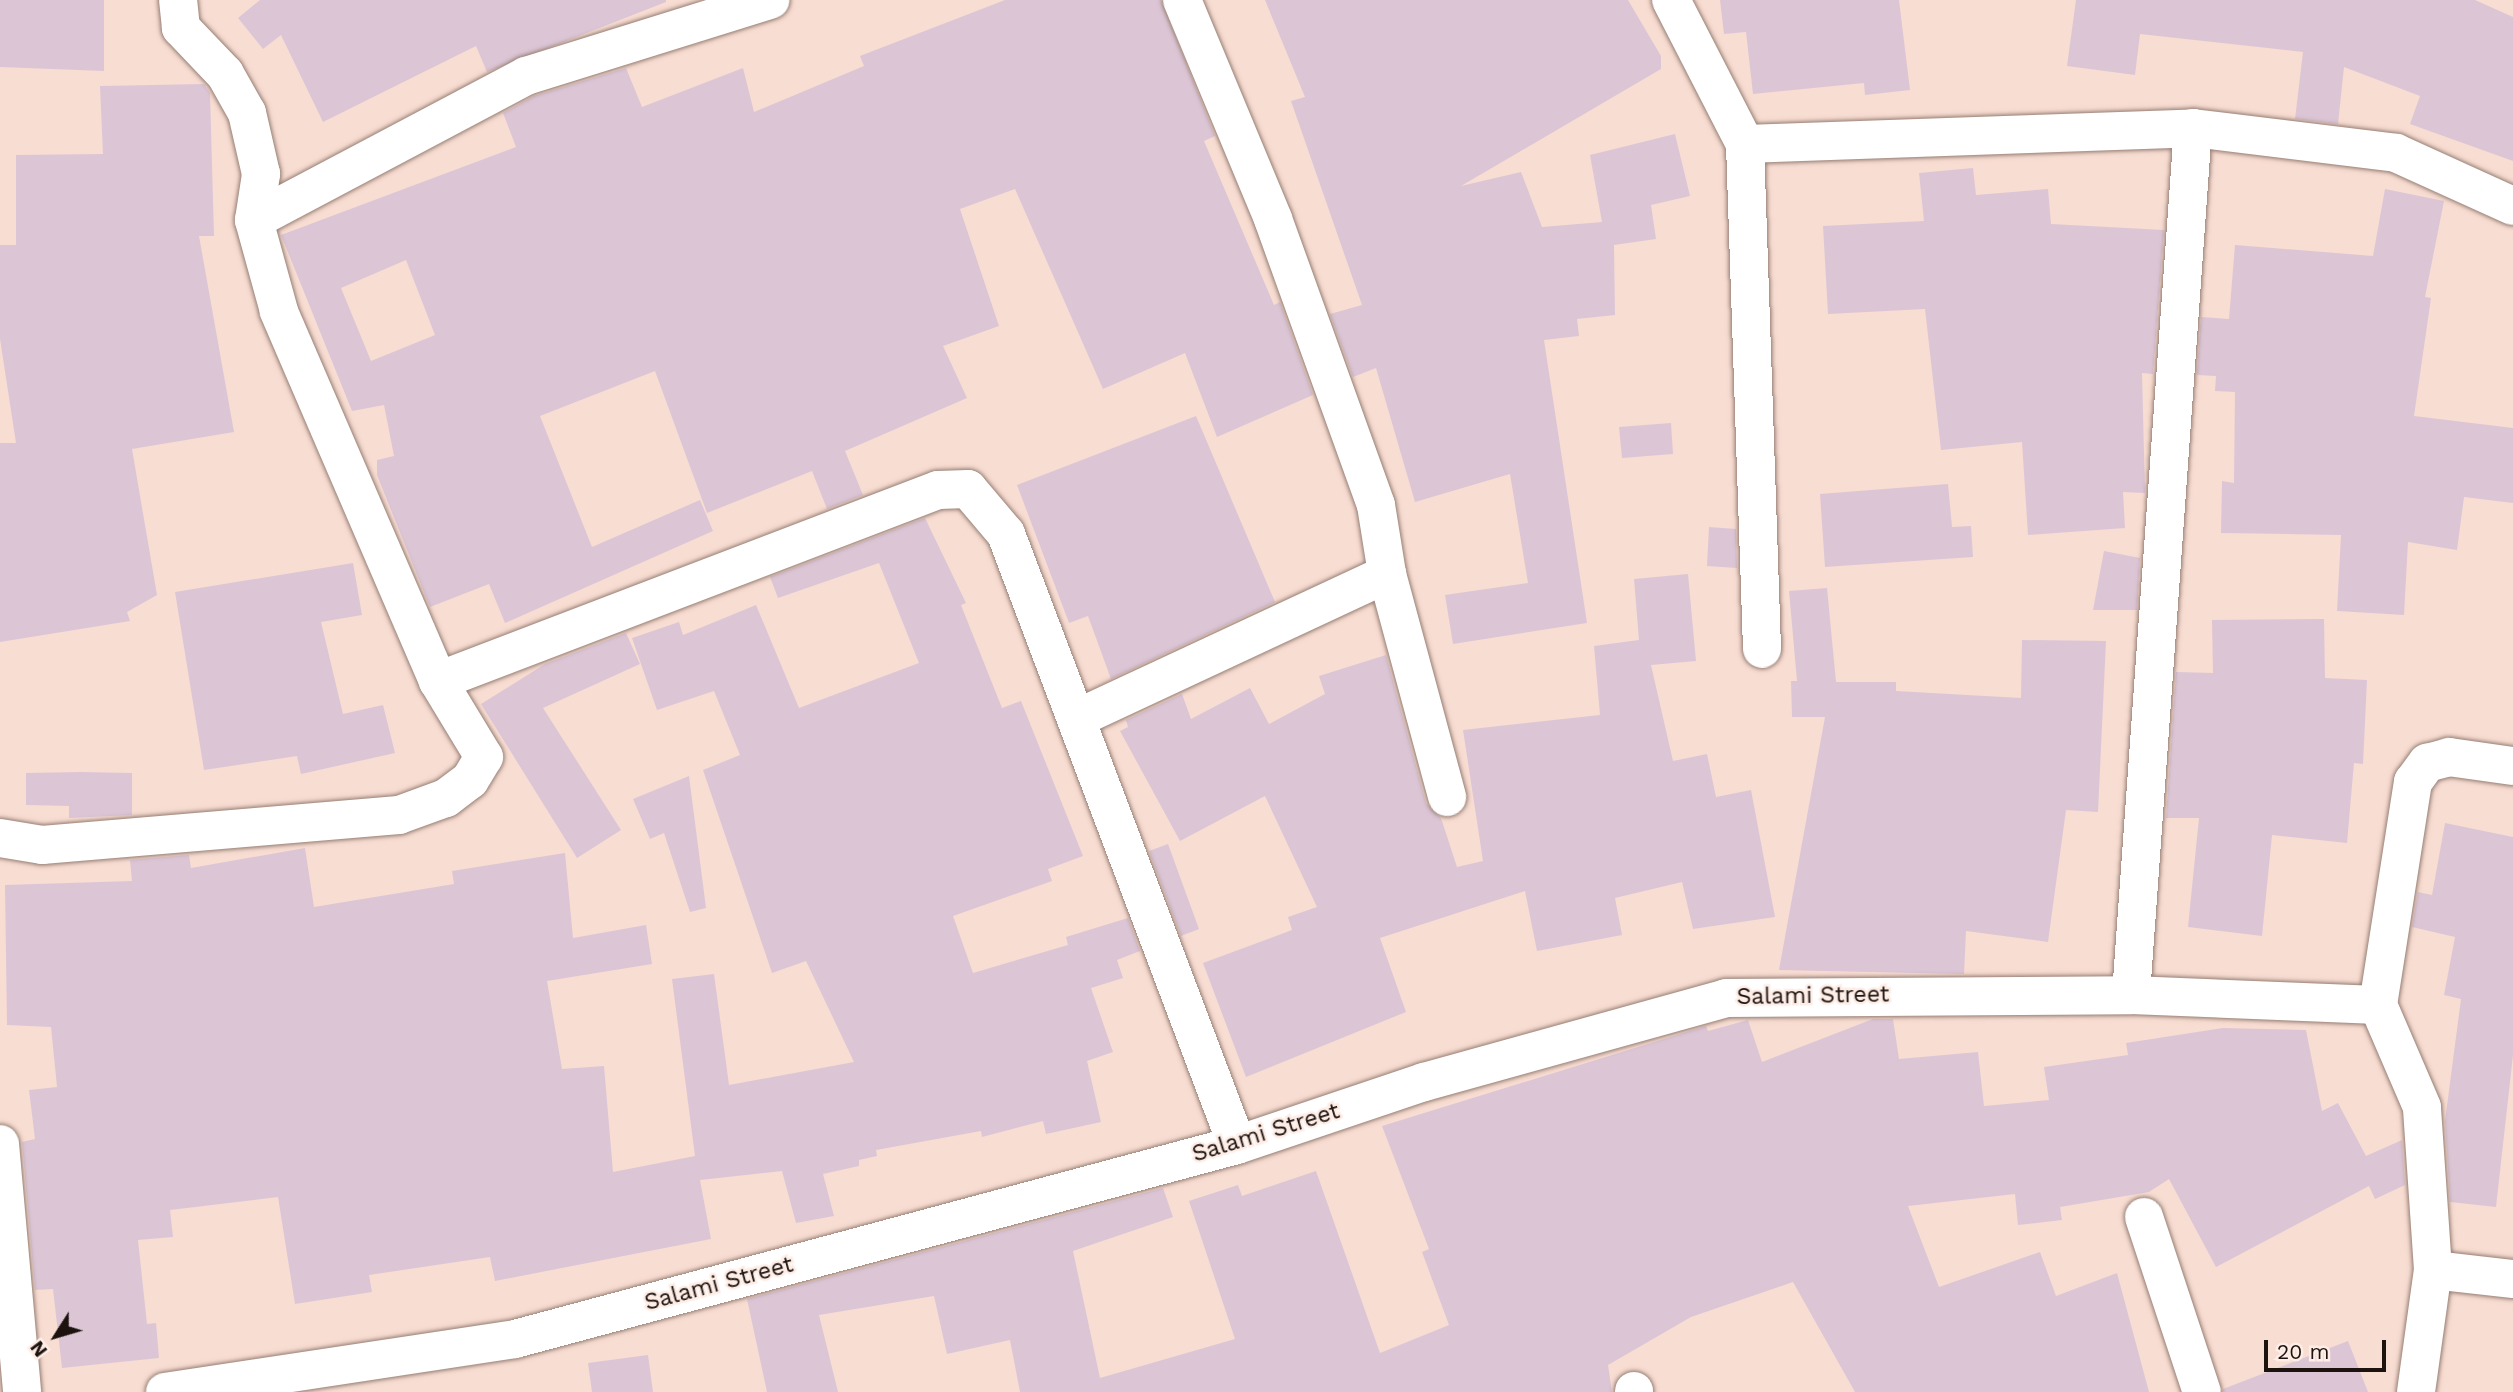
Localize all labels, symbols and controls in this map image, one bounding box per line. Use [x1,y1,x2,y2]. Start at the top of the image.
street label: Salami Street [1736,981,1890,1011]
street label: Salami Street [1189,1097,1343,1169]
street label: Salami Street [642,1251,796,1317]
north arrow [21,1301,91,1371]
scale bar [2268,1326,2390,1370]
text: N [25,1336,52,1361]
text: 20 m [2277,1339,2329,1364]

